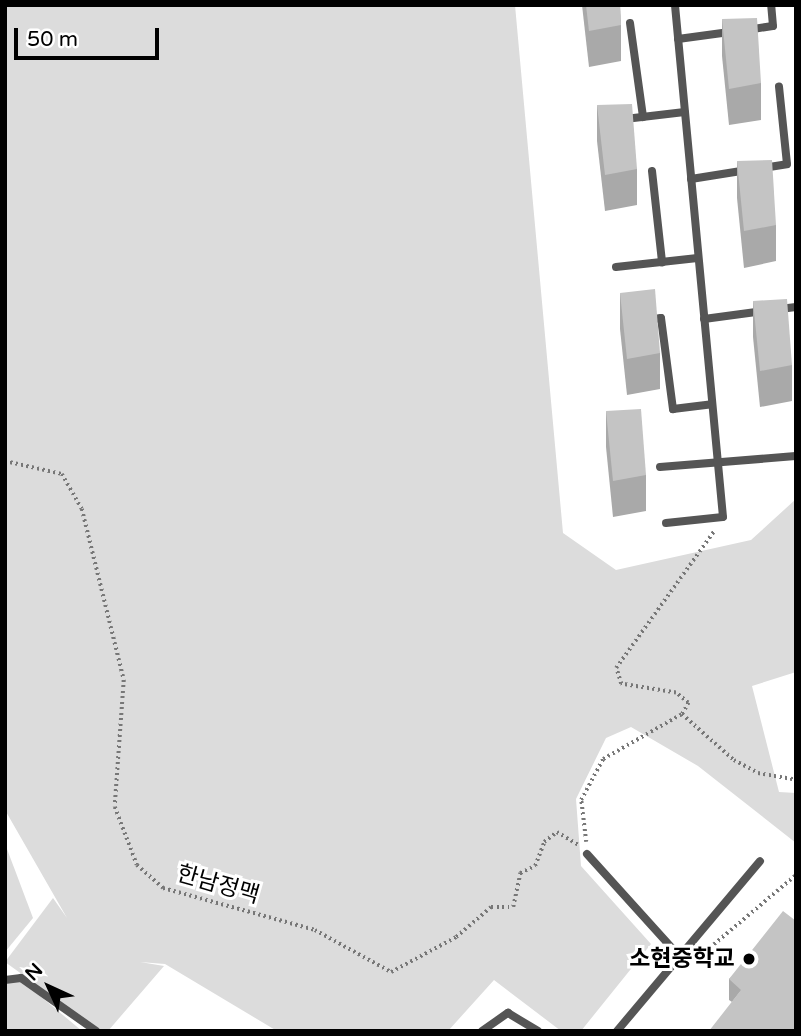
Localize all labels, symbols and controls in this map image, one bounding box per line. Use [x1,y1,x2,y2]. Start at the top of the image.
scale bar [18,14,163,58]
text: 50 m [27,27,78,52]
street label: 한남정맥 [174,860,262,910]
place label: 소현중학교 [629,945,735,973]
marker: 소현중학교 [741,951,757,967]
north arrow [14,952,84,1022]
text: N [21,959,47,985]

